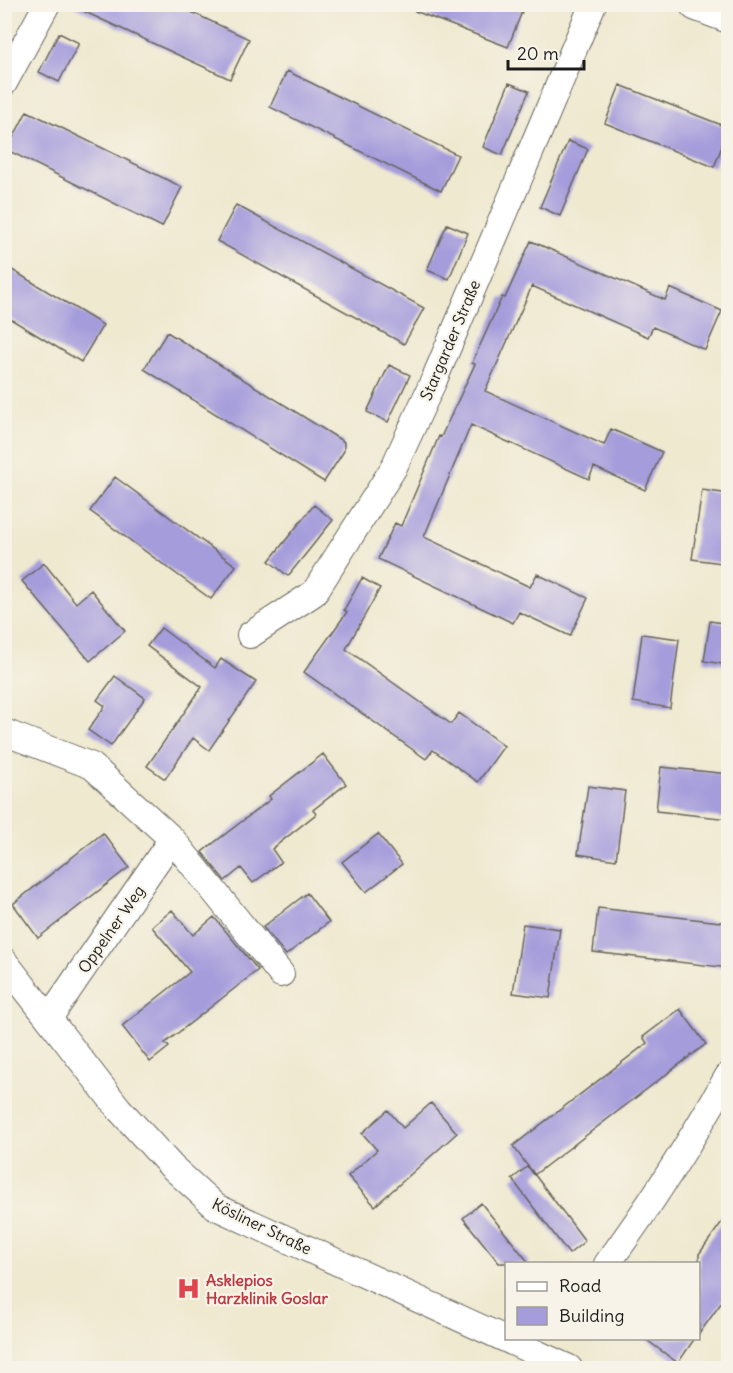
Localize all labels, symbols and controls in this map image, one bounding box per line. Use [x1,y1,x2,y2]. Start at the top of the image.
scale bar [508,33,584,71]
text: 20 m [517,42,559,65]
street label: Stargarder Straße [416,277,484,403]
street label: Oppelner Weg [73,881,149,977]
street label: Kösliner Straße [209,1193,315,1259]
legend [505,1262,700,1340]
place label: Asklepios Harzklinik Goslar [206,1270,328,1308]
text: Road [559,1274,602,1297]
hospital icon: Asklepios Harzklinik Goslar [175,1276,201,1302]
text: Building [559,1304,624,1327]

